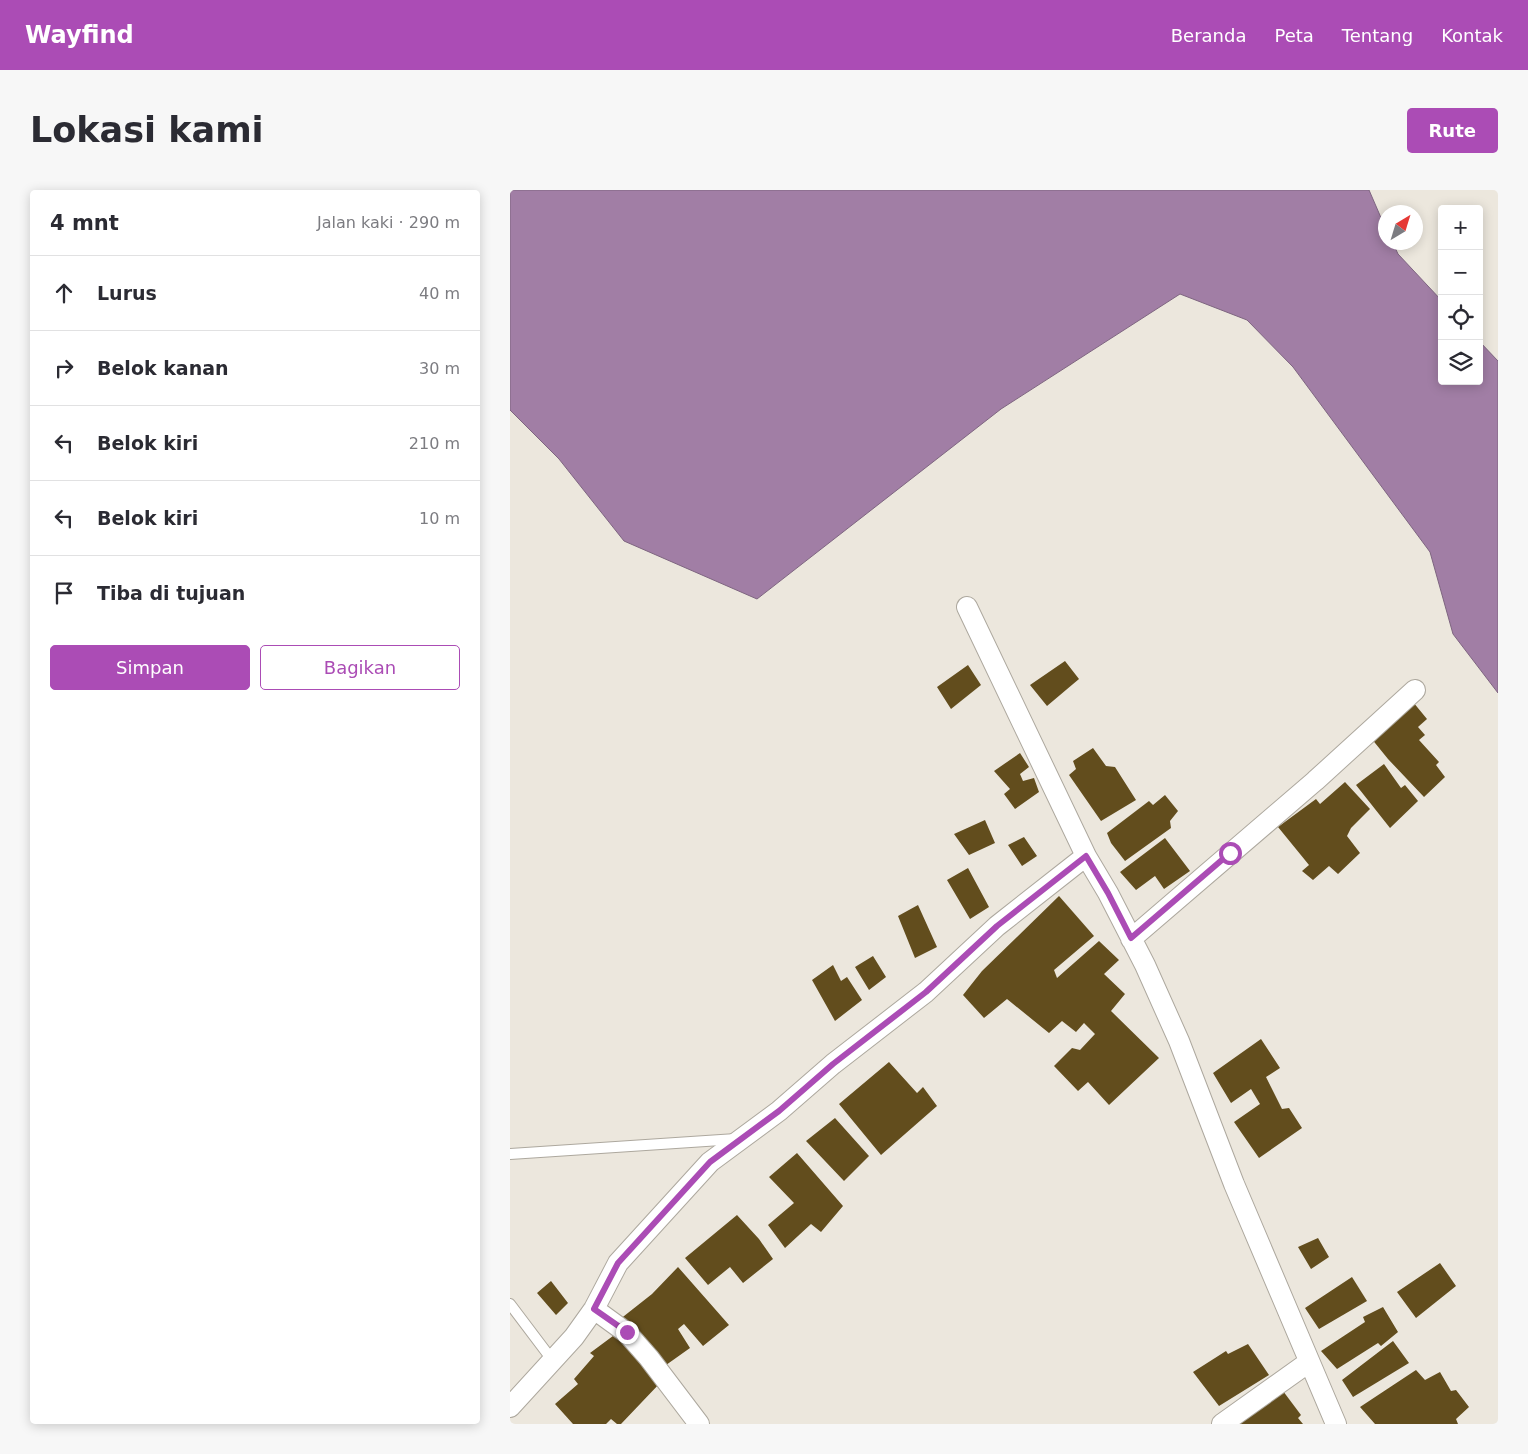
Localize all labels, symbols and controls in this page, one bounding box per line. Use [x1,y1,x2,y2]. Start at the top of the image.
text: Wayfind [25,21,134,49]
text: Beranda [1171,25,1246,46]
text: Peta [1274,25,1314,46]
text: Tentang [1342,25,1413,46]
text: Kontak [1441,25,1503,46]
button: Rute [1407,108,1498,153]
text: Lokasi kami [30,110,264,150]
north arrow [1378,205,1423,250]
map controls [1438,205,1483,385]
button: + [1438,205,1483,250]
text: 4 mnt [50,211,119,235]
text: Jalan kaki · 290 m [317,213,460,232]
button: − [1438,250,1483,295]
icon: ahead [50,279,78,307]
text: Lurus [97,282,157,304]
text: 40 m [419,284,460,303]
button: locate [1438,295,1483,340]
button: layers [1438,340,1483,385]
icon: right [50,354,78,382]
text: Belok kanan [97,357,229,379]
text: 30 m [419,359,460,378]
icon: left [50,429,78,457]
text: Belok kiri [97,432,198,454]
text: 210 m [409,434,460,453]
icon: left [50,504,78,532]
text: Belok kiri [97,507,198,529]
text: 10 m [419,509,460,528]
icon: arrive [50,579,78,607]
text: Tiba di tujuan [97,582,245,604]
button: Simpan [50,645,250,690]
button: Bagikan [260,645,460,690]
route start [1219,842,1242,865]
route end [616,1321,639,1344]

